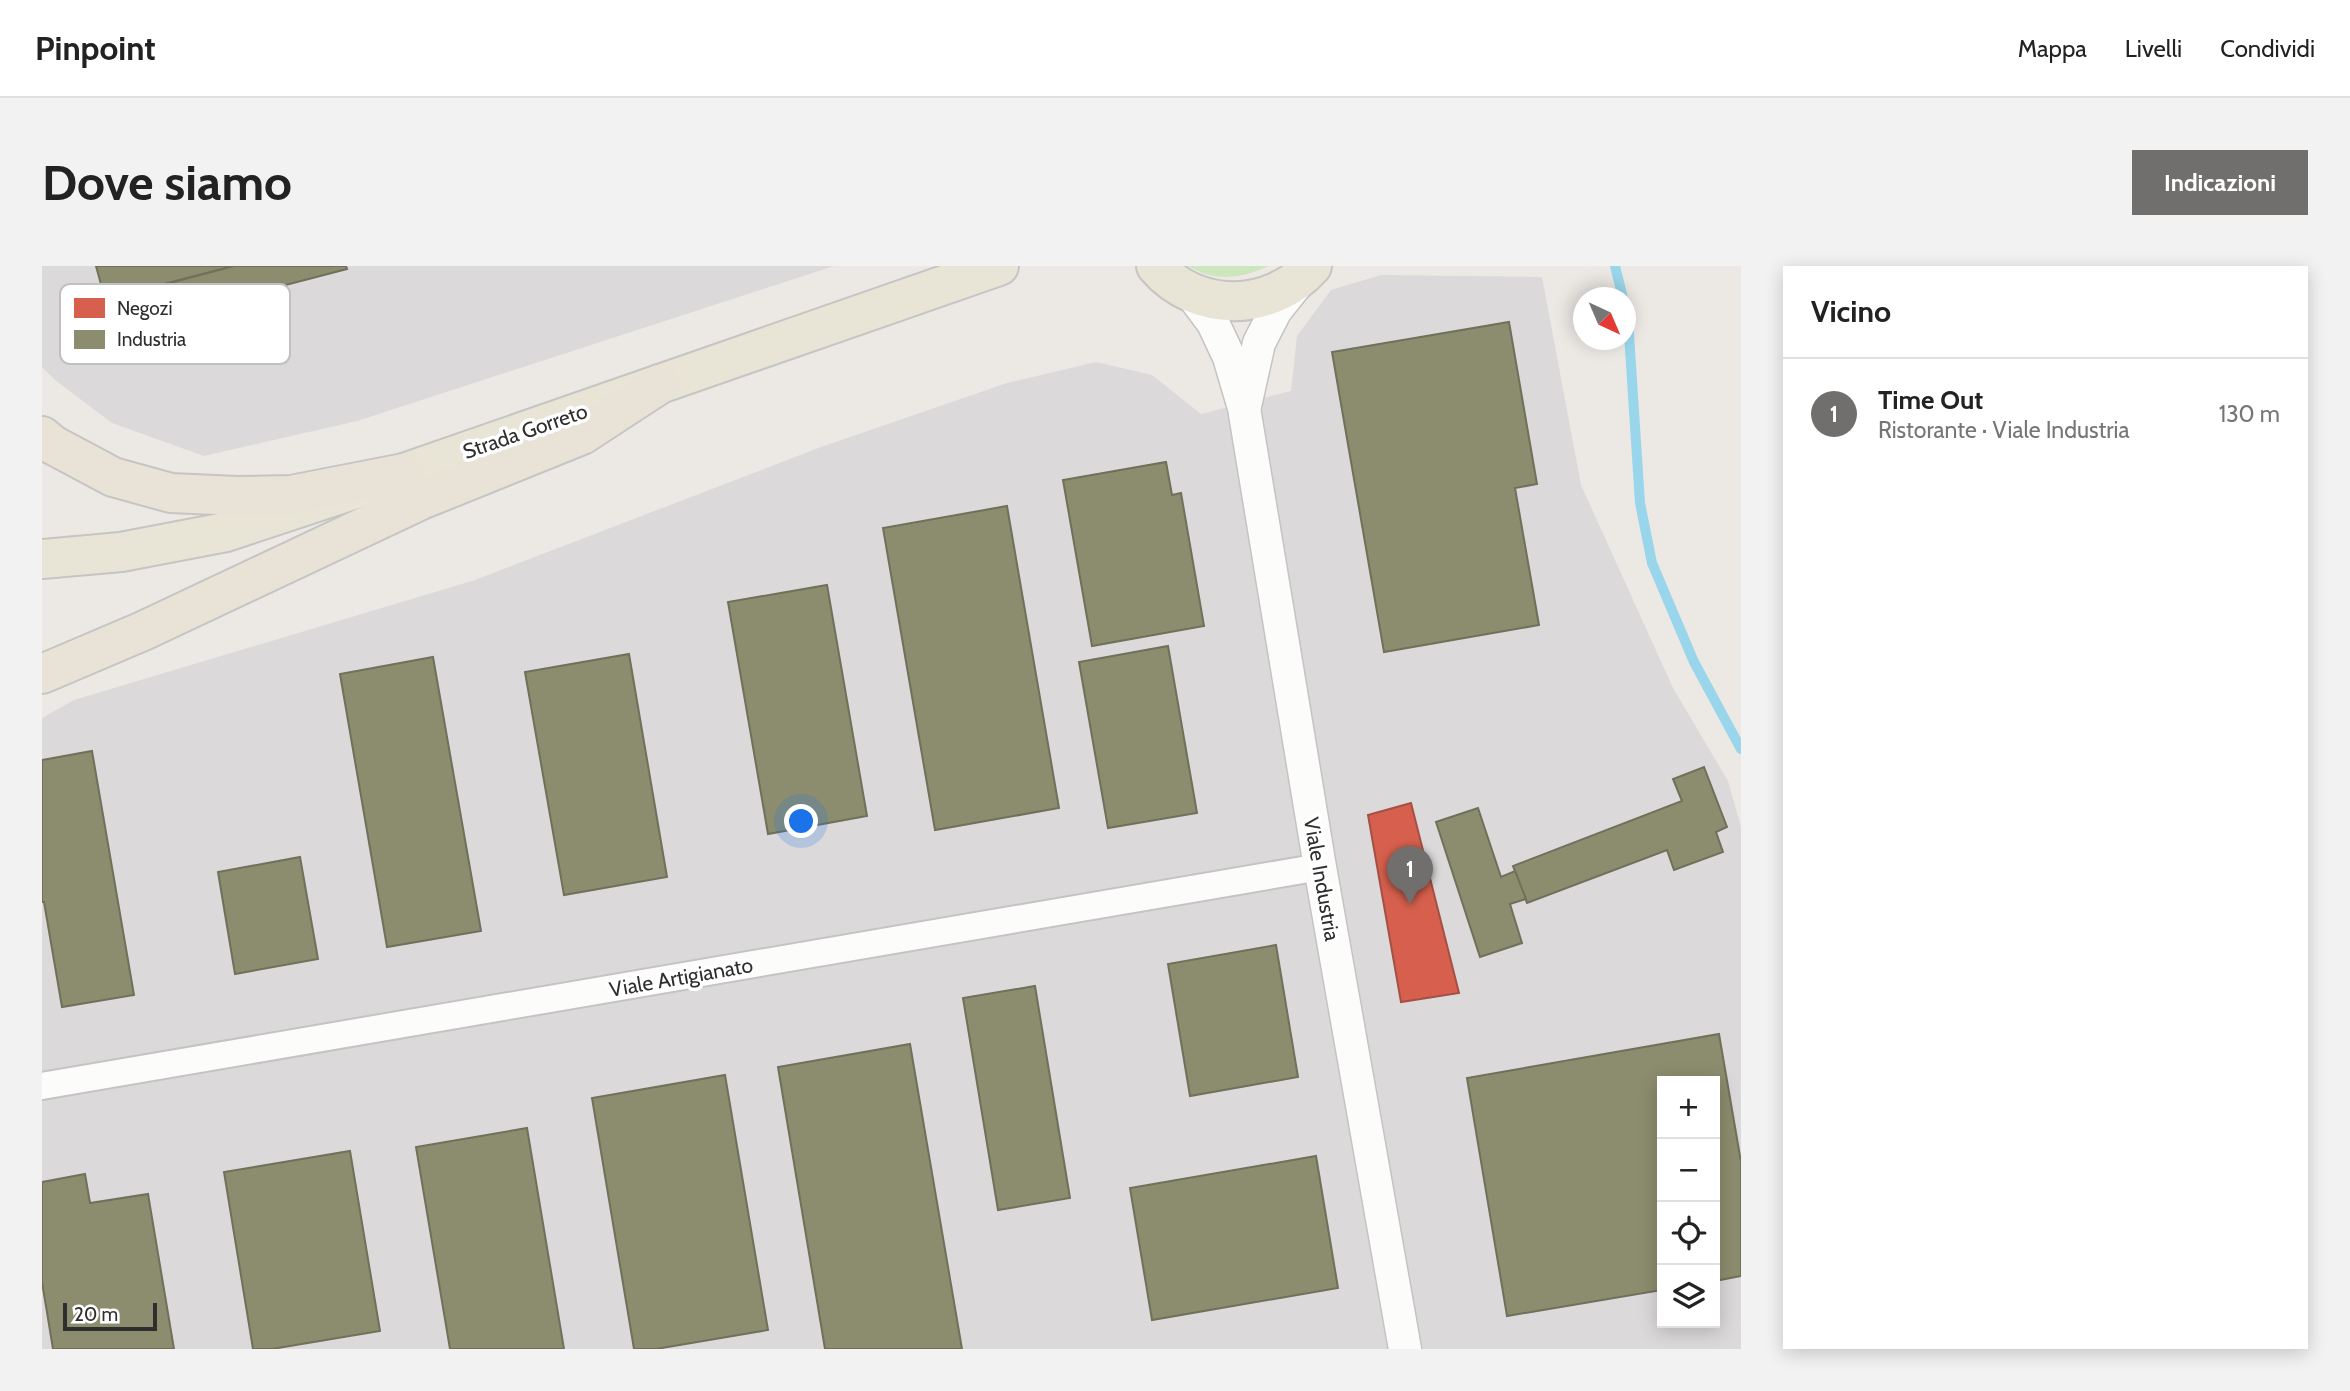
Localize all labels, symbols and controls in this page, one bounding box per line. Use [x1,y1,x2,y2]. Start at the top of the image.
text: Pinpoint [35,28,156,68]
text: Mappa [2018,34,2087,63]
text: Livelli [2125,34,2182,63]
text: Condividi [2220,34,2315,63]
button: Indicazioni [2132,150,2308,215]
text: Dove siamo [42,153,292,212]
legend [60,284,290,364]
north arrow [1573,287,1636,350]
text: Vicino [1811,293,1891,330]
text: Negozi [117,297,173,320]
text: Industria [117,328,186,351]
text: Time Out [1878,384,1983,416]
street label: Strada Gorreto [460,398,590,464]
text: 1 [1830,400,1838,428]
text: 130 m [2219,400,2280,428]
text: Ristorante · Viale Industria [1878,416,2130,444]
your location [784,804,818,838]
street label: Viale Industria [1299,815,1345,943]
pin: 1 [1387,846,1433,904]
street label: Viale Artigianato [607,952,755,1002]
map controls [1657,1076,1720,1328]
button: + [1657,1076,1720,1139]
button: − [1657,1139,1720,1202]
button: locate [1657,1202,1720,1265]
button: layers [1657,1265,1720,1328]
scale bar [63,1300,158,1332]
text: 20 m [74,1303,118,1326]

